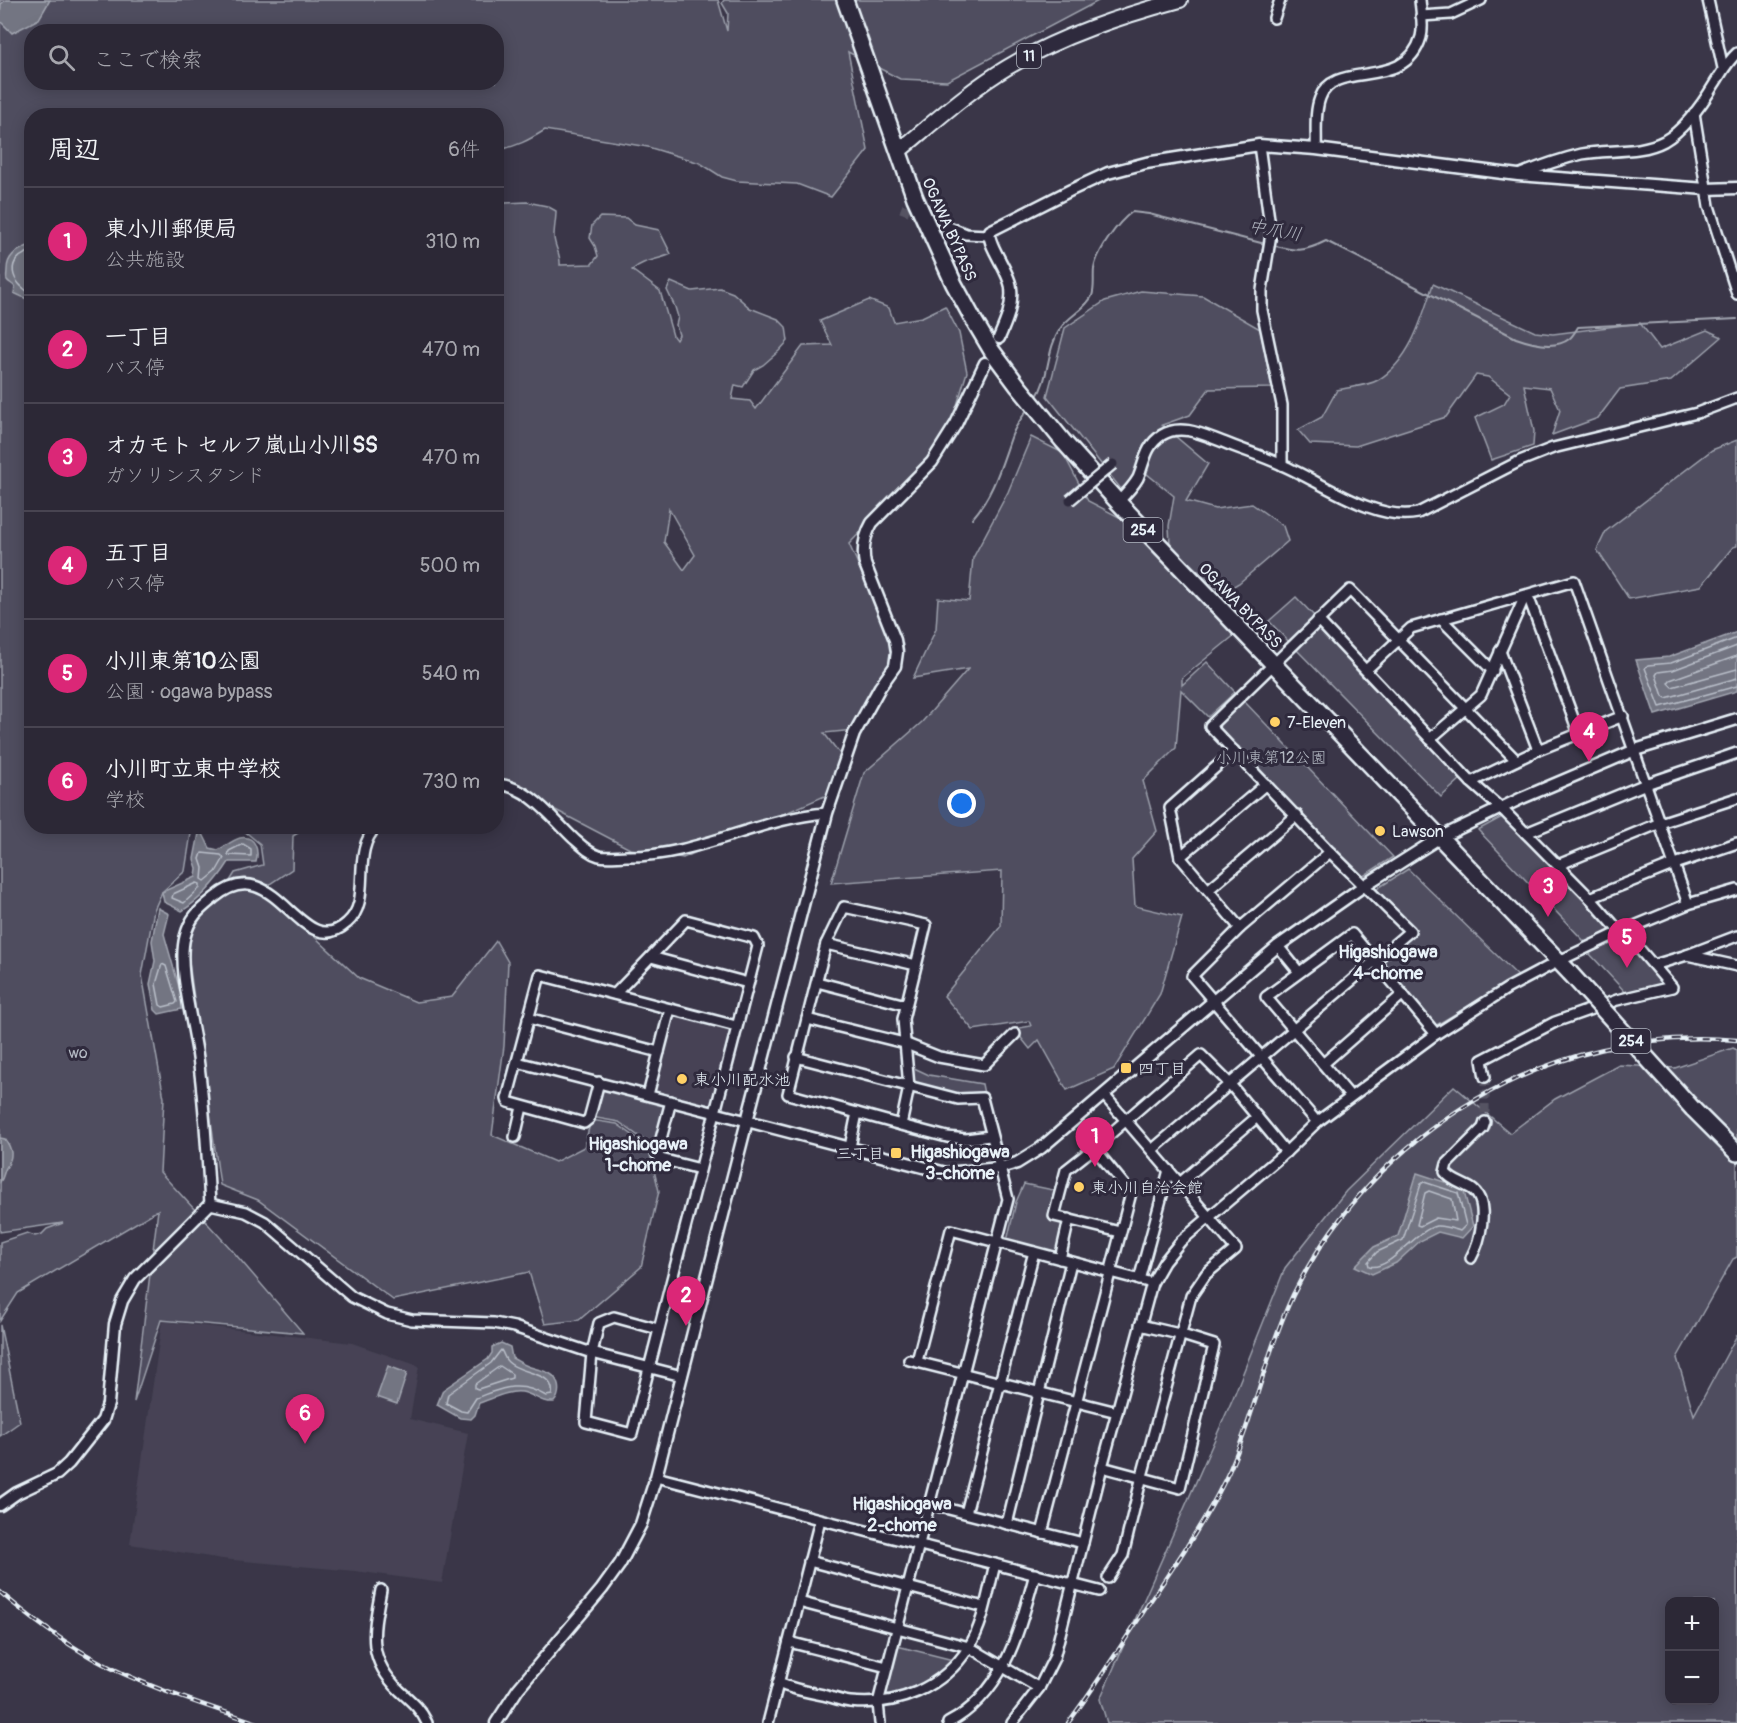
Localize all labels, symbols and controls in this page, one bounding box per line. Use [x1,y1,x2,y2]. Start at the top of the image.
search box [24,24,504,90]
icon: search [45,41,78,74]
road number: 11 [1017,44,1041,68]
text: ここで検索 [93,46,203,74]
text: 周辺 [48,134,100,166]
text: 6件 [448,137,480,162]
street label: OGAWA BYPASS [917,175,981,284]
water label: 中爪川 [1246,214,1303,247]
text: 東小川郵便局 [105,215,237,243]
text: 1 [64,229,71,254]
text: 310 m [425,229,480,254]
text: 公共施設 [105,247,185,272]
text: 一丁目 [105,323,171,351]
text: 2 [62,337,73,362]
text: 470 m [422,337,480,362]
text: バス停 [105,355,165,380]
text: オカモト セルフ嵐山小川SS [105,431,378,459]
text: 3 [62,445,73,470]
text: 470 m [422,445,480,470]
text: ガソリンスタンド [105,463,265,488]
road number: 254 [1124,518,1162,542]
text: 五丁目 [105,539,171,567]
text: 4 [62,553,73,578]
text: 500 m [420,553,480,578]
street label: OGAWA BYPASS [1194,559,1286,653]
text: バス停 [105,571,165,596]
text: 小川東第10公園 [105,647,261,675]
text: 5 [62,661,73,686]
text: 540 m [422,661,480,686]
text: 公園 · ogawa bypass [105,679,272,704]
pin: 4 [1570,712,1608,762]
place label: 7-Eleven [1287,713,1346,733]
marker: 7-Eleven [1268,715,1282,729]
park label: 小川東第12公園 [1215,748,1327,768]
text: 小川町立東中学校 [105,755,281,783]
text: 6 [62,769,73,794]
text: 730 m [423,769,480,794]
text: 学校 [105,787,145,812]
your location [947,789,976,818]
place label: Lawson [1392,822,1444,842]
marker: Lawson [1373,824,1387,838]
pin: 3 [1528,868,1568,917]
pin: 5 [1608,918,1646,968]
district label: Higashiogawa 4-chome [1338,941,1438,985]
road number: 254 [1612,1029,1650,1053]
park label: wo [68,1043,88,1063]
place label: 四丁目 [1138,1059,1186,1079]
marker: 四丁目 [1119,1061,1133,1075]
place label: 東小川配水池 [694,1070,790,1090]
marker: 東小川配水池 [675,1072,689,1086]
pin: 1 [1076,1118,1114,1167]
district label: Higashiogawa 1-chome [588,1133,688,1177]
district label: Higashiogawa 3-chome [910,1141,1010,1185]
place label: 三丁目 [836,1144,884,1164]
marker: 三丁目 [889,1146,903,1160]
place label: 東小川自治会館 [1091,1178,1203,1198]
marker: 東小川自治会館 [1072,1180,1086,1194]
pin: 2 [666,1276,706,1326]
pin: 6 [286,1394,324,1444]
district label: Higashiogawa 2-chome [852,1493,952,1537]
map controls [1665,1597,1719,1705]
button: + [1665,1597,1719,1651]
button: − [1665,1651,1719,1705]

